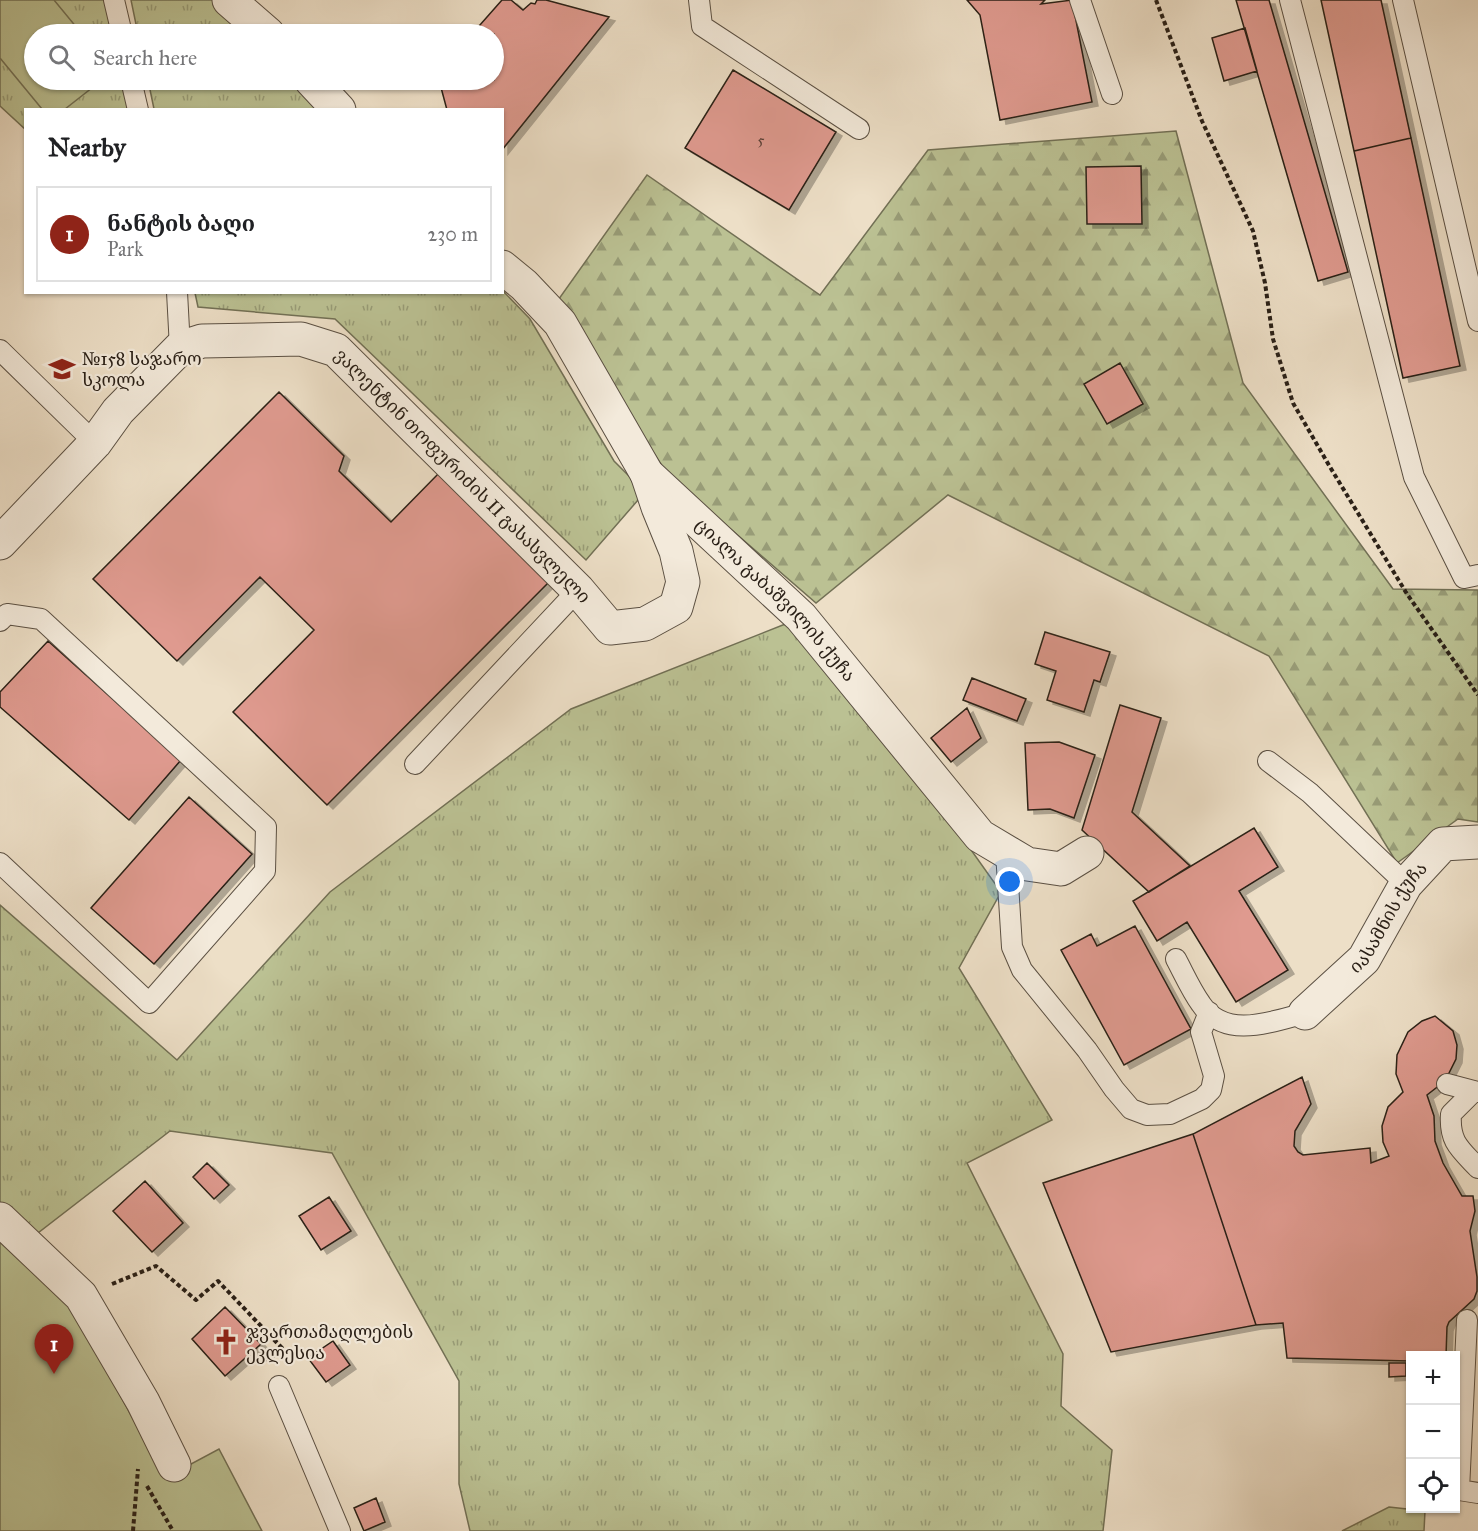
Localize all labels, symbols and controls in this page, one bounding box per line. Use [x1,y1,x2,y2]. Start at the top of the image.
search box [24,24,504,90]
icon: search [45,41,78,74]
text: Search here [93,44,197,71]
text: Nearby [48,131,126,163]
house number: 5 [758,131,765,149]
text: ნანტის ბაღი [107,210,255,237]
text: 1 [66,222,73,246]
text: 230 m [427,222,478,246]
text: Park [107,237,143,261]
street label: ვალენტინ თოფურიძის II გასასვლელი [330,344,595,608]
place label: №158 საჯარო სკოლა [82,348,202,391]
school or university icon: №158 საჯარო სკოლა [47,354,77,384]
street label: ციალა გაბაშვილის ქუჩა [691,513,860,686]
street label: იასამნის ქუჩა [1345,857,1432,978]
your location [995,867,1024,896]
place label: ჯვართამაღლების ეკლესია [246,1321,413,1364]
pin: 1 [34,1324,74,1374]
church icon: ჯვართამაღლების ეკლესია [211,1327,241,1357]
map controls [1406,1351,1460,1513]
button: + [1406,1351,1460,1405]
button: − [1406,1405,1460,1459]
button: locate [1406,1459,1460,1513]

